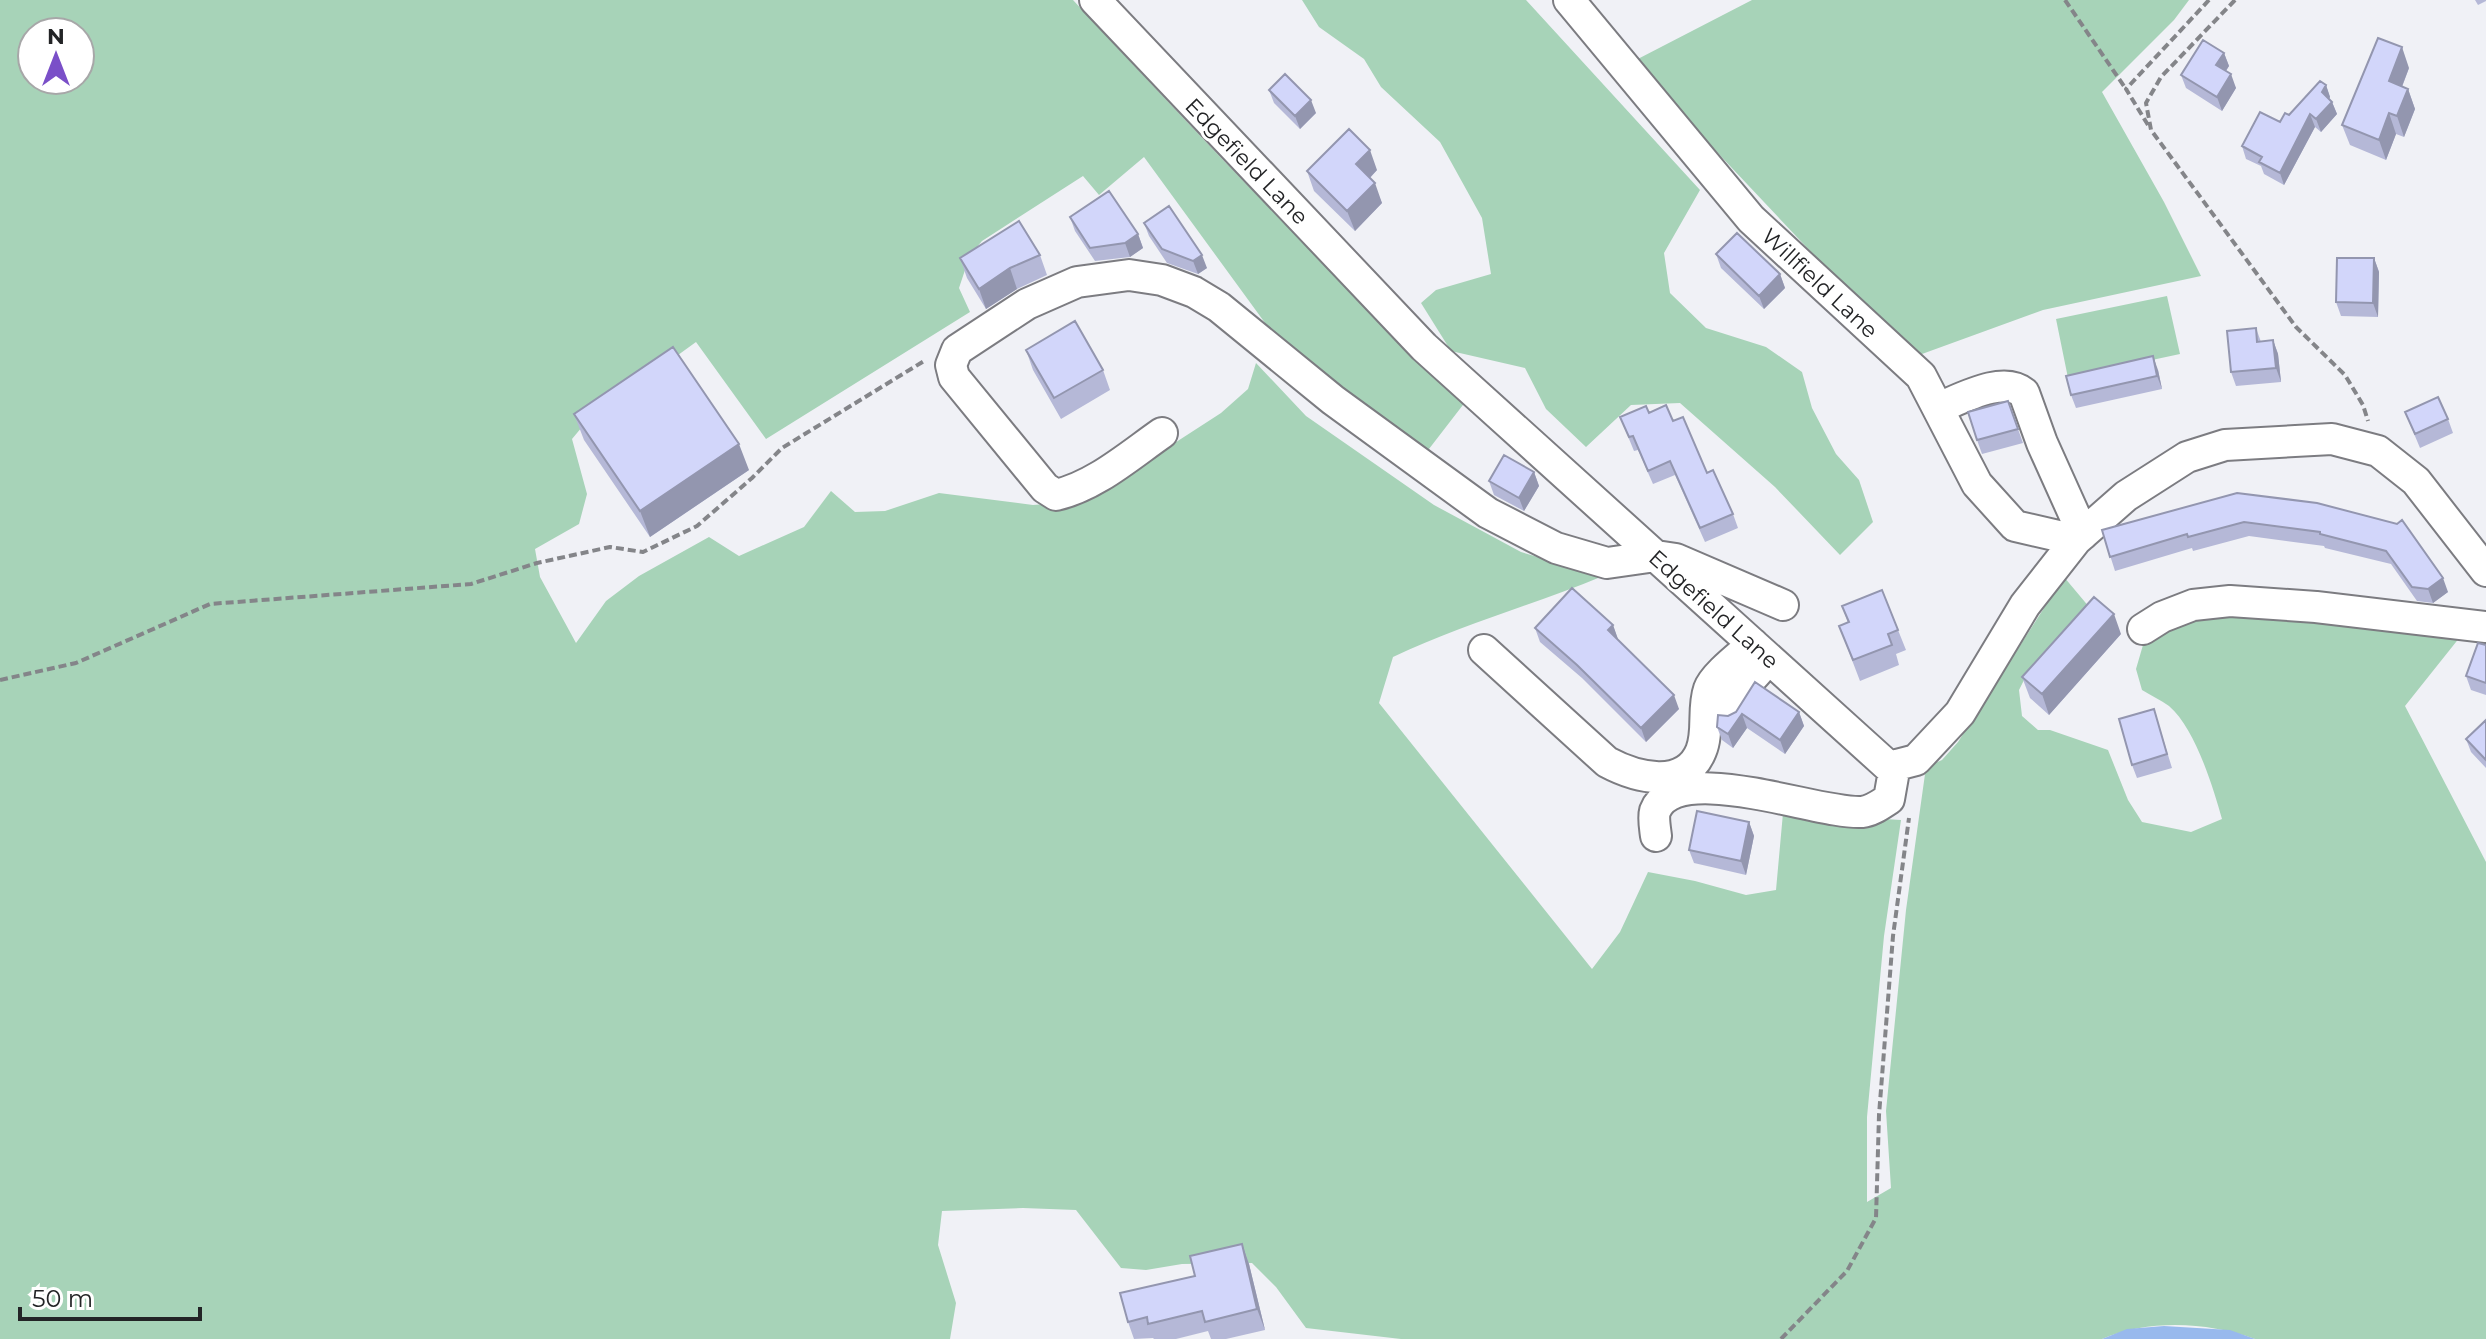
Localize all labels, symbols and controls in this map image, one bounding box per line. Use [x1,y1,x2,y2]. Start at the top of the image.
north arrow [16,16,96,96]
text: N [47,23,65,50]
street label: Edgefield Lane [1180,93,1314,230]
street label: Willfield Lane [1756,223,1883,344]
street label: Edgefield Lane [1643,544,1784,675]
scale bar [20,1271,200,1321]
text: 50 m [32,1284,93,1313]

